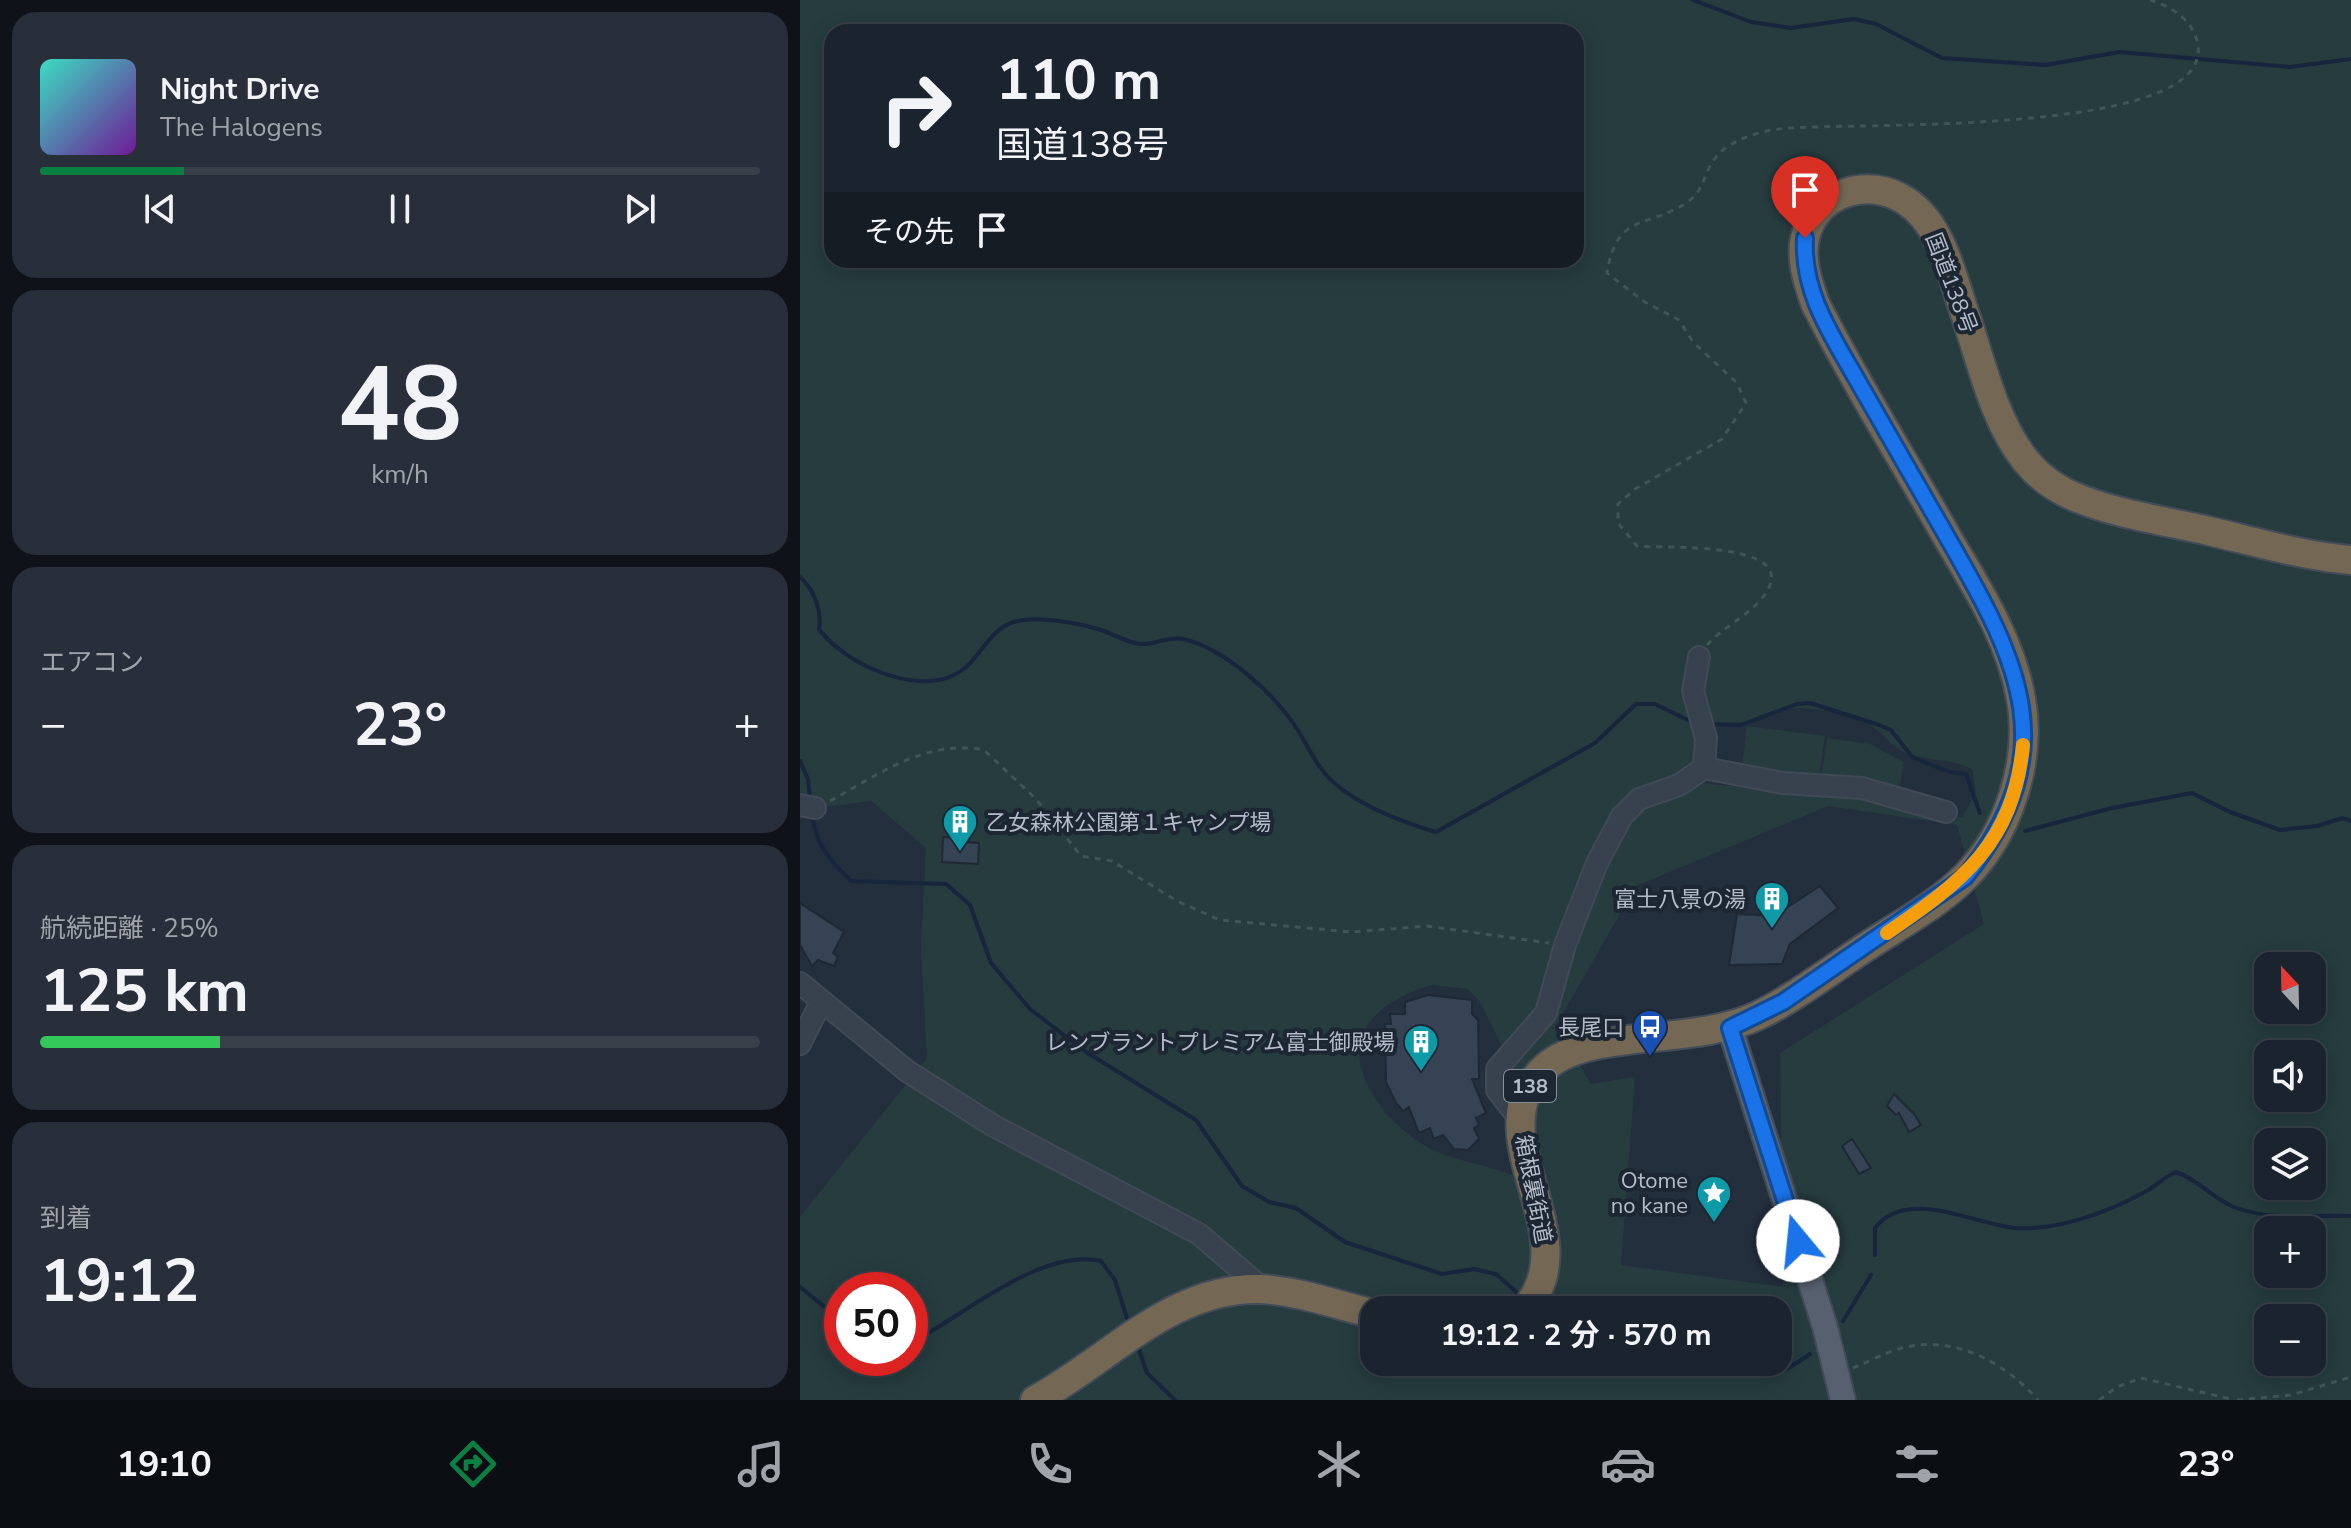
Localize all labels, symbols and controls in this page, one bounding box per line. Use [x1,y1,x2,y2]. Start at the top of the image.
text: 110 m [996,42,1161,119]
icon: right [864,56,968,160]
text: Night Drive [160,69,319,110]
text: The Halogens [160,110,323,145]
text: 国道138号 [996,121,1169,170]
pin [1771,156,1839,238]
icon: arrive [1783,168,1827,212]
icon: previous [138,187,182,231]
icon: pause [378,187,422,231]
icon: next [618,187,662,231]
icon: arrive [970,208,1014,252]
text: その先 [864,212,954,253]
street label: 国道138号 [1918,229,1984,338]
text: 48 [338,334,462,476]
text: km/h [371,457,429,492]
text: エアコン [40,645,144,680]
text: 23° [353,684,447,766]
text: − [40,695,66,755]
text: + [734,695,760,755]
building icon: 乙女森林公園第１キャンプ場 [941,803,979,853]
place label: 乙女森林公園第１キャンプ場 [986,808,1271,838]
building icon: 富士八景の湯 [1753,880,1791,930]
place label: 富士八景の湯 [1614,885,1746,915]
text: 航続距離 · 25% [40,911,219,946]
text: 125 km [40,950,249,1032]
north arrow [2254,952,2326,1024]
map controls [2254,952,2326,1376]
bus stop icon: 長尾口 [1631,1008,1669,1058]
place label: 長尾口 [1558,1013,1624,1043]
building icon: レンブラントプレミアム富士御殿場 [1402,1023,1440,1073]
place label: レンブラントプレミアム富士御殿場 [1045,1028,1395,1058]
button: sound [2254,1040,2326,1112]
road number: 138 [1504,1070,1556,1102]
button: layers [2254,1128,2326,1200]
street label: 箱根裏街道 [1508,1132,1558,1246]
place label: Otome no kane [1611,1166,1688,1221]
place icon: Otome no kane [1695,1174,1733,1224]
position arrow [1756,1199,1840,1283]
text: 到着 [40,1201,92,1236]
button: + [2254,1216,2326,1288]
text: 19:12 [40,1240,199,1322]
speed limit sign: 50 [824,1272,928,1376]
button: − [2254,1304,2326,1376]
text: 19:12 · 2 分 · 570 m [1440,1315,1712,1356]
icon: directions [445,1436,501,1492]
icon: music [733,1436,789,1492]
icon: phone [1022,1436,1078,1492]
icon: climate [1311,1436,1367,1492]
icon: car [1600,1436,1656,1492]
icon: filters [1889,1436,1945,1492]
text: 19:10 [116,1440,212,1489]
text: 23° [2178,1440,2235,1489]

